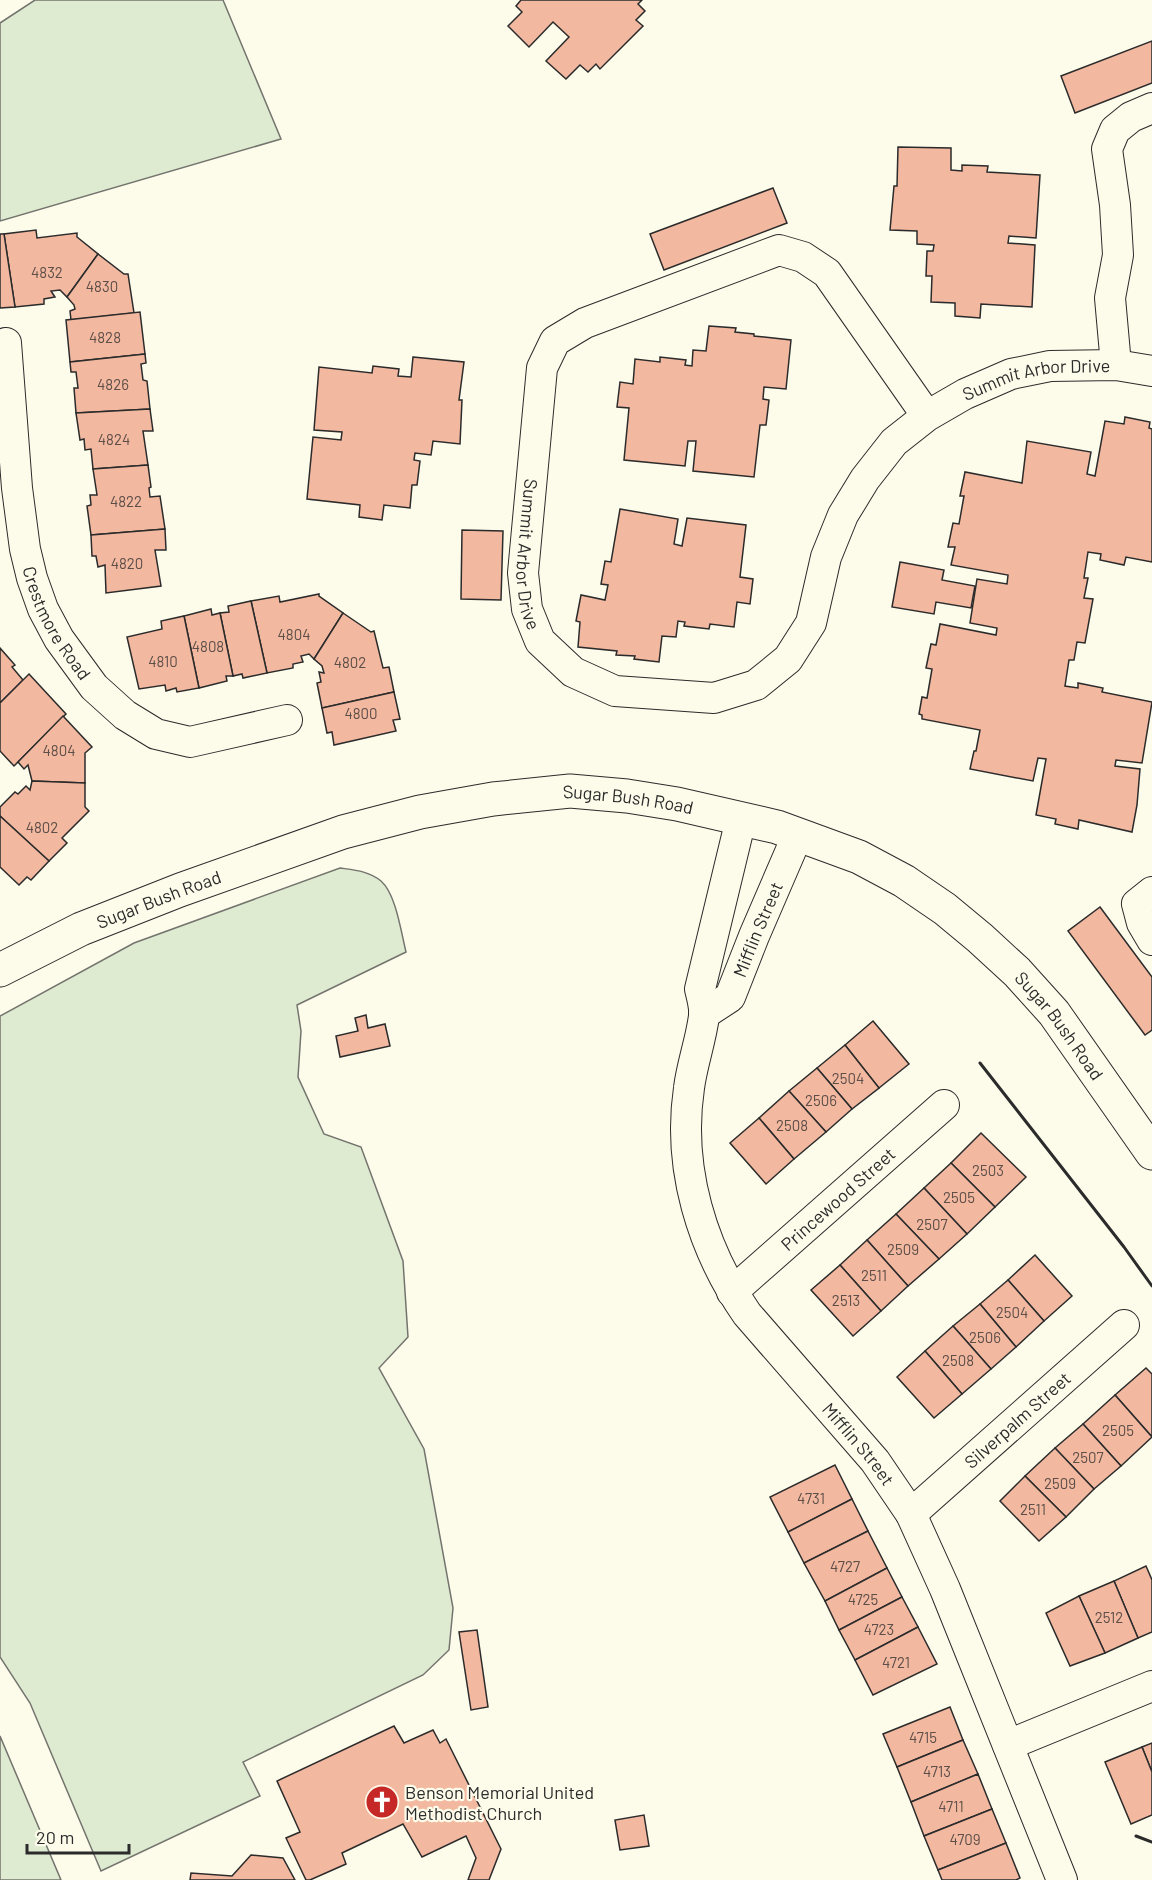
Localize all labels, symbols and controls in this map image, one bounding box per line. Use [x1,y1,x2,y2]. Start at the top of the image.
house number: 4832 [31,263,63,281]
house number: 4830 [86,277,118,295]
house number: 4828 [89,328,121,346]
street label: Summit Arbor Drive [959,354,1110,405]
house number: 4826 [97,375,129,393]
house number: 4824 [98,430,130,448]
street label: Summit Arbor Drive [512,478,545,633]
house number: 4822 [110,492,142,510]
house number: 4820 [111,554,143,572]
street label: Crestmore Road [19,564,96,684]
house number: 4804 [278,625,310,643]
house number: 4808 [192,637,224,655]
house number: 4810 [148,652,178,670]
house number: 4802 [334,653,366,671]
house number: 4800 [344,704,378,722]
house number: 4804 [43,741,75,759]
street label: Sugar Bush Road [562,780,696,818]
house number: 4802 [26,818,58,836]
street label: Sugar Bush Road [93,865,224,933]
street label: Mifflin Street [728,878,787,980]
street label: Sugar Bush Road [1011,967,1108,1084]
house number: 2504 [832,1069,864,1087]
house number: 2506 [805,1091,837,1109]
house number: 2508 [776,1116,808,1134]
street label: Princewood Street [776,1143,899,1255]
house number: 2503 [972,1161,1004,1179]
house number: 2505 [943,1188,975,1206]
house number: 2507 [916,1215,948,1233]
house number: 2509 [887,1240,919,1258]
house number: 2511 [861,1266,887,1284]
house number: 2513 [832,1291,860,1309]
house number: 2504 [996,1303,1028,1321]
house number: 2506 [969,1328,1001,1346]
house number: 2508 [942,1351,974,1369]
street label: Silverpalm Street [960,1367,1075,1473]
street label: Mifflin Street [818,1398,899,1489]
house number: 2505 [1102,1421,1134,1439]
house number: 2507 [1072,1448,1104,1466]
house number: 2509 [1044,1474,1076,1492]
house number: 4731 [797,1489,825,1507]
house number: 2511 [1020,1500,1046,1518]
house number: 4727 [830,1557,860,1575]
house number: 4725 [848,1590,878,1608]
house number: 2512 [1095,1608,1123,1626]
house number: 4723 [864,1620,894,1638]
house number: 4721 [882,1653,910,1671]
house number: 4715 [909,1728,937,1746]
house number: 4713 [923,1762,951,1780]
place label: Benson Memorial United Methodist Church [405,1781,594,1824]
church icon: Benson Memorial United Methodist Church [364,1784,400,1820]
house number: 4711 [938,1797,964,1815]
scale bar [27,1817,129,1855]
text: 20 m [36,1826,74,1848]
house number: 4709 [949,1830,981,1848]

